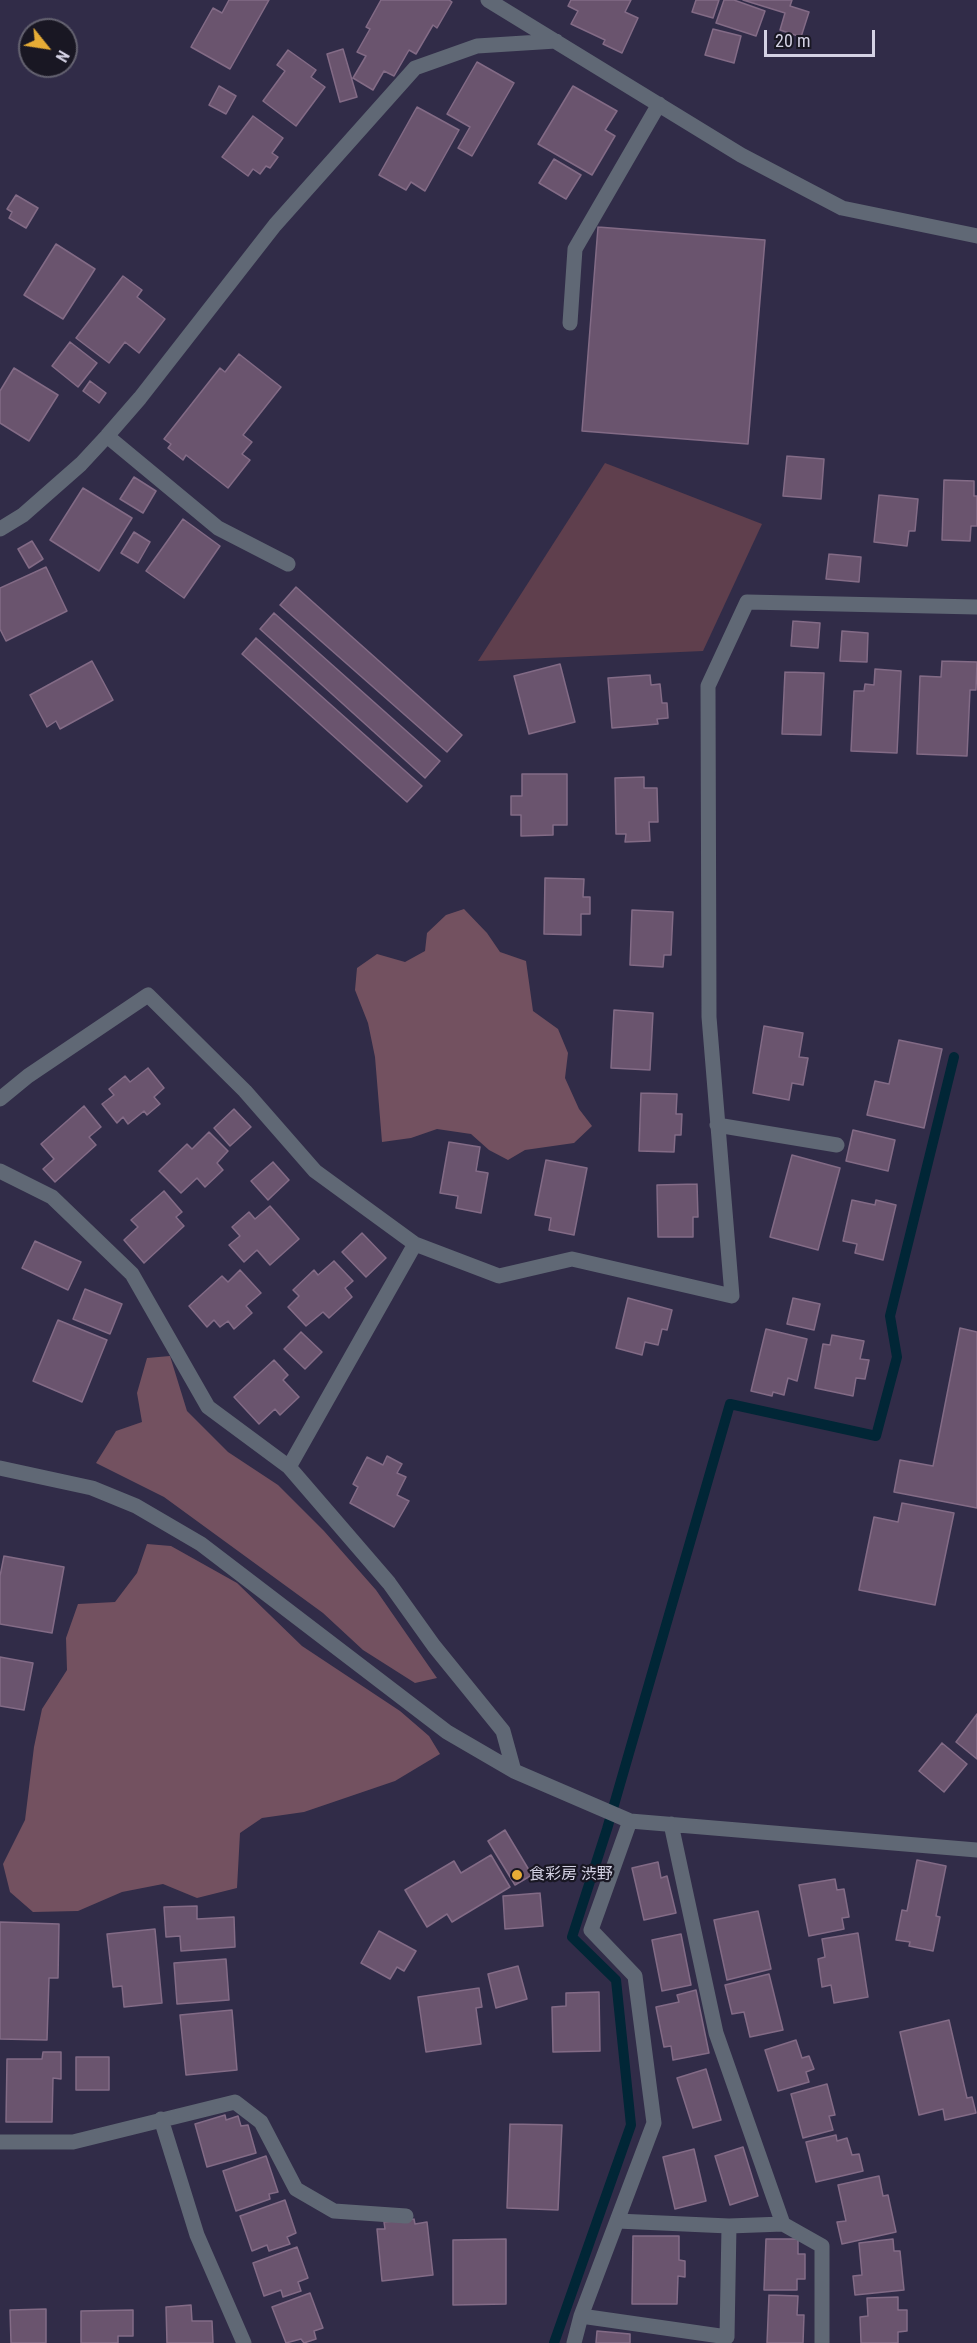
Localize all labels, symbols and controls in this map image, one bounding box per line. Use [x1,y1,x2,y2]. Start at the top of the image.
north arrow [18,18,78,78]
scale bar [767,18,878,56]
text: 20 m [775,30,810,51]
text: N [52,47,73,65]
place label: 食彩房 渋野 [529,1865,613,1885]
marker: 食彩房 渋野 [510,1868,524,1882]

